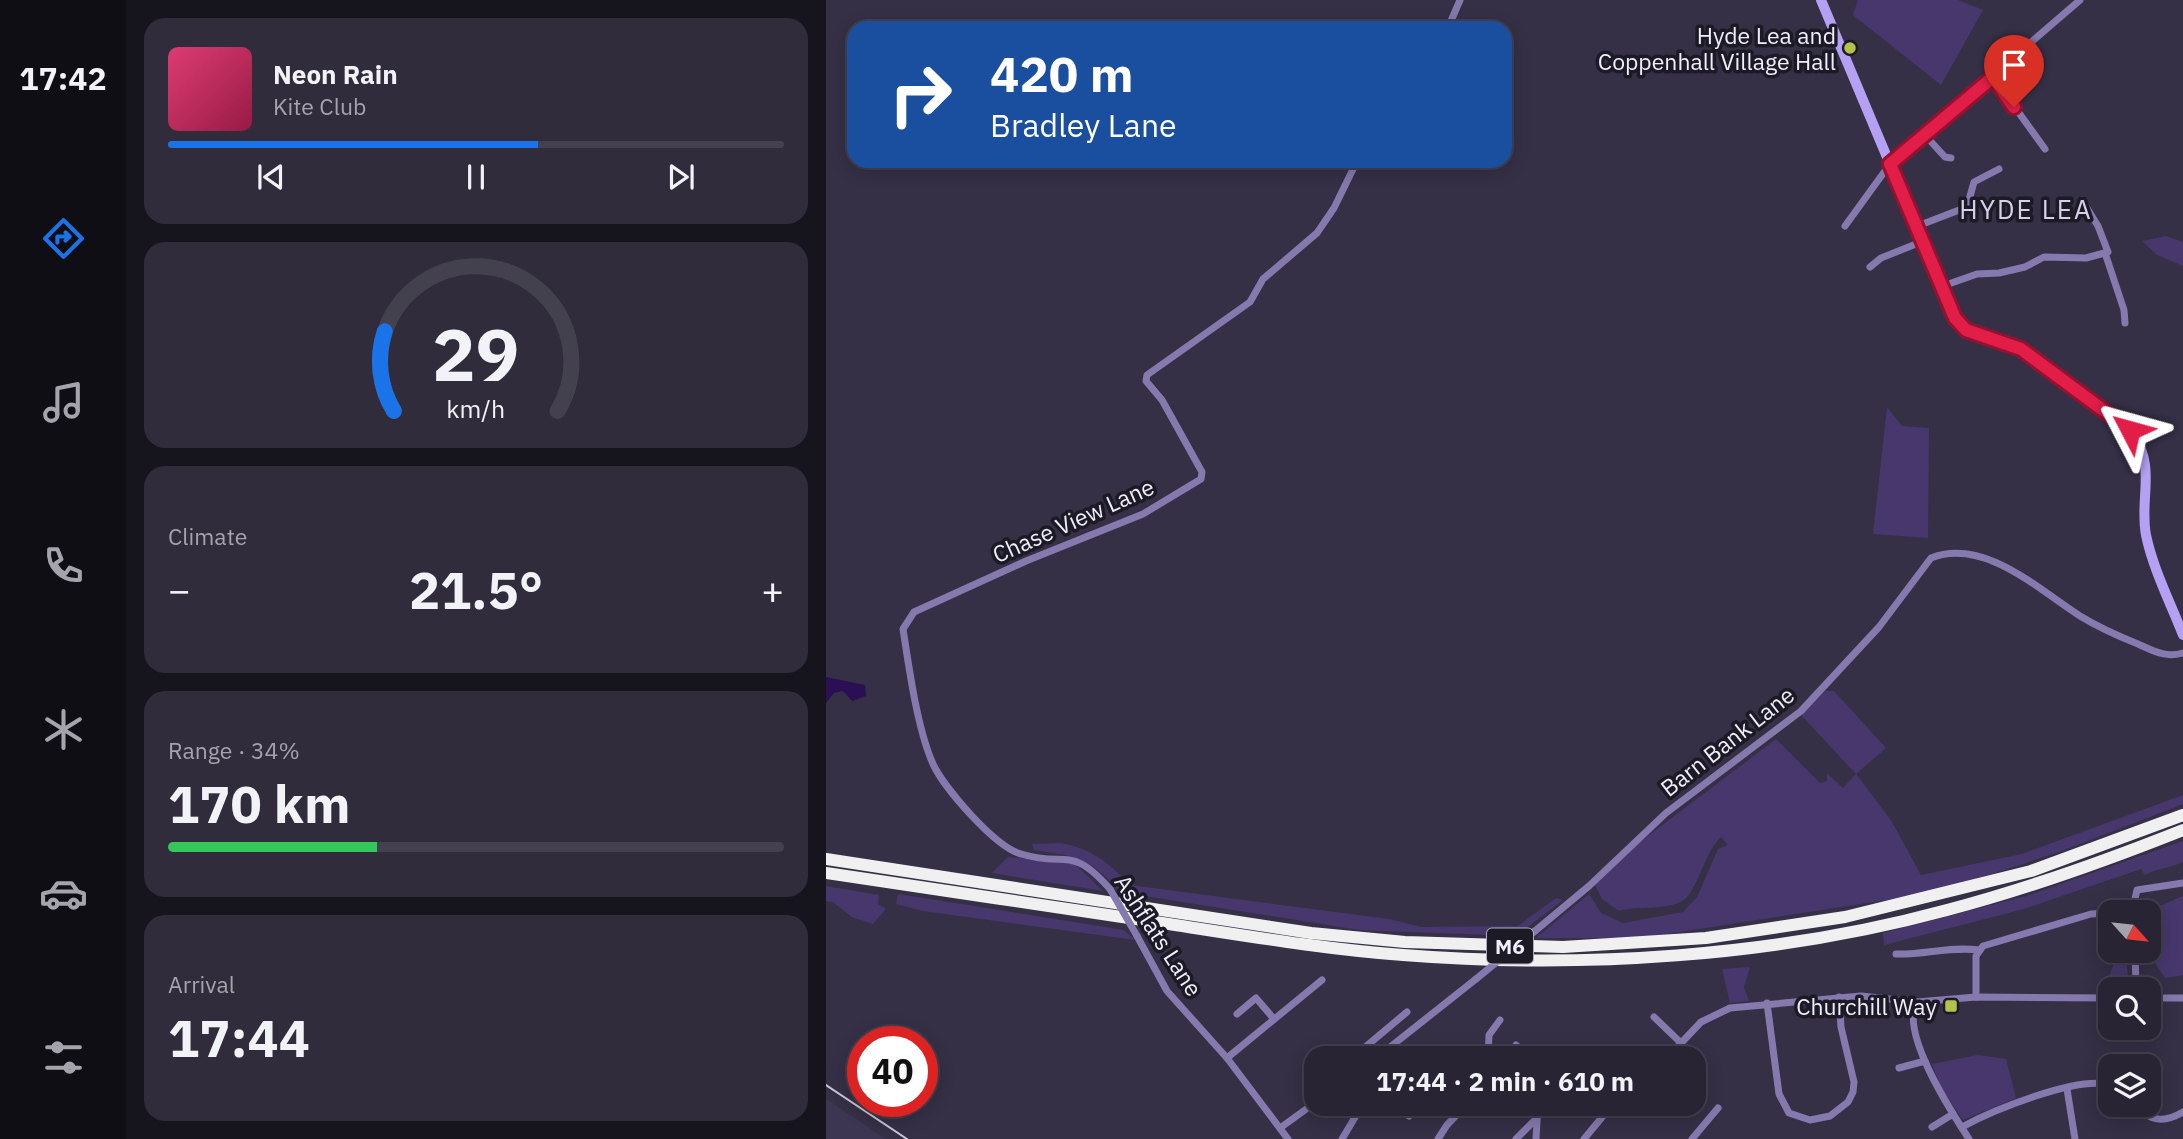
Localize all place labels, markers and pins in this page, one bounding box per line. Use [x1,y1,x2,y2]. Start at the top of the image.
place label: Hyde Lea and Coppenhall Village Hall [1598,20,1836,76]
pin [1984,35,2044,107]
marker: Hyde Lea and Coppenhall Village Hall [1842,40,1858,56]
place label: Churchill Way [1796,991,1938,1021]
marker: Churchill Way [1943,998,1959,1014]

